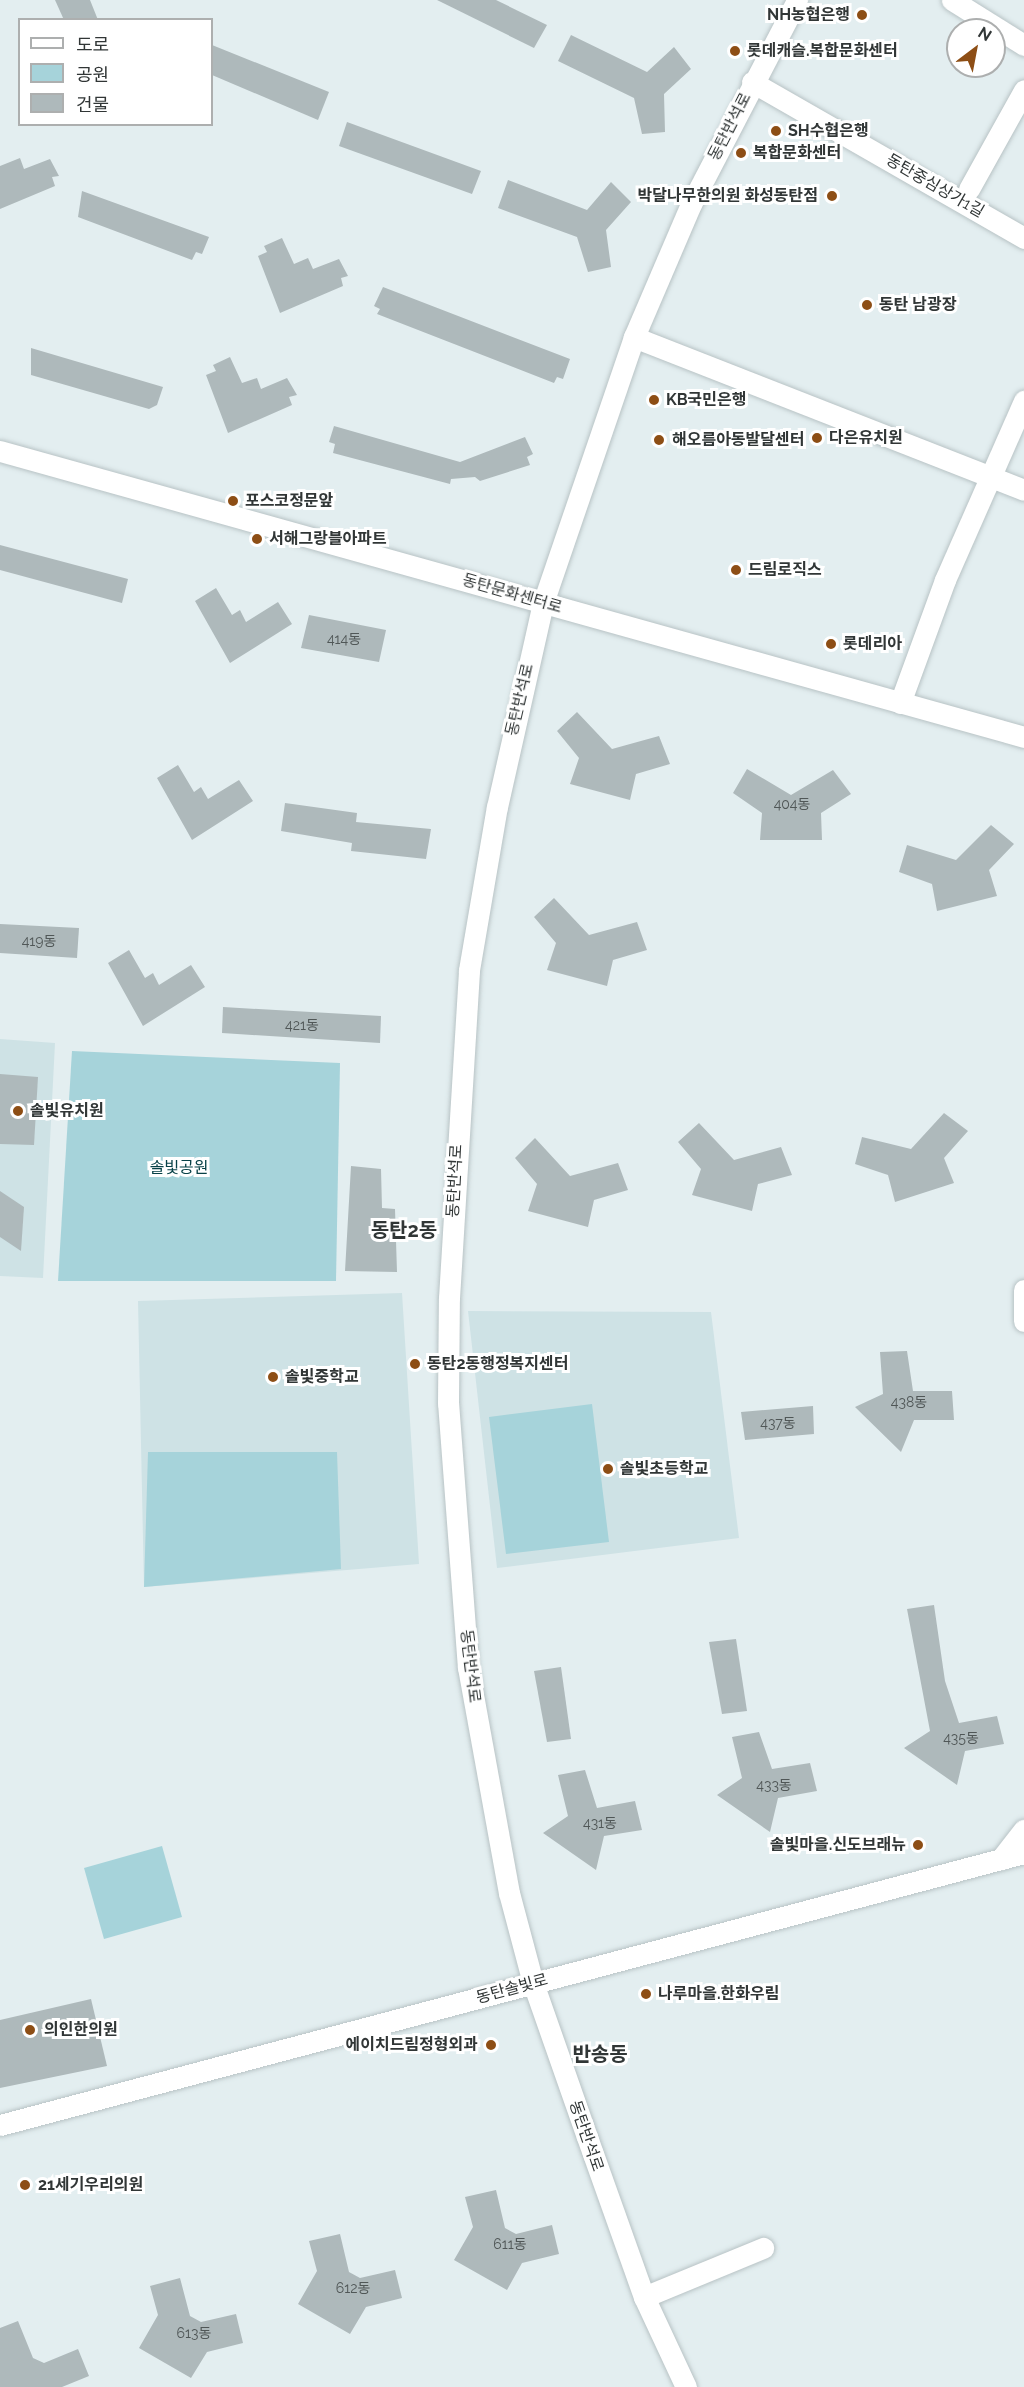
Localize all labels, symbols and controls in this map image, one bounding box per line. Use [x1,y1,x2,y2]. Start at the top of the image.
place label: NH농협은행 [767,5,850,25]
marker: NH농협은행 [855,8,869,22]
legend [18,18,213,126]
north arrow [946,18,1006,78]
text: N [975,23,995,45]
text: 도로 [76,34,109,55]
place label: 롯데캐슬.복합문화센터 [747,41,898,61]
marker: 롯데캐슬.복합문화센터 [728,44,742,58]
text: 공원 [76,64,109,85]
street label: 동탄반석로 [705,90,755,164]
text: 건물 [76,94,109,115]
place label: SH수협은행 [788,121,869,141]
marker: SH수협은행 [769,124,783,138]
place label: 복합문화센터 [753,143,841,163]
marker: 복합문화센터 [734,146,748,160]
street label: 동탄중심상가1길 [883,150,987,222]
place label: 박달나무한의원 화성동탄점 [638,186,818,206]
marker: 박달나무한의원 화성동탄점 [823,187,841,205]
place label: 동탄 남광장 [879,295,956,315]
marker: 동탄 남광장 [860,298,874,312]
place label: KB국민은행 [666,390,746,410]
marker: KB국민은행 [647,393,661,407]
place label: 다은유치원 [829,428,903,448]
place label: 해오름아동발달센터 [672,430,804,450]
marker: 해오름아동발달센터 [650,431,668,449]
marker: 다은유치원 [810,431,824,445]
place label: 포스코정문앞 [245,491,333,511]
marker: 포스코정문앞 [226,494,240,508]
place label: 서해그랑블아파트 [269,529,387,549]
marker: 서해그랑블아파트 [250,532,264,546]
place label: 드림로직스 [748,560,822,580]
marker: 드림로직스 [729,563,743,577]
street label: 동탄문화센터로 [460,571,564,617]
house number: 414동 [327,631,361,647]
place label: 롯데리아 [843,634,902,654]
marker: 롯데리아 [824,637,838,651]
street label: 동탄반석로 [502,662,538,738]
house number: 404동 [774,796,810,812]
house number: 419동 [22,933,56,949]
house number: 421동 [285,1017,319,1033]
place label: 솔빛유치원 [30,1101,104,1121]
marker: 솔빛유치원 [11,1104,25,1118]
street label: 동탄반석로 [443,1144,467,1218]
park label: 솔빛공원 [150,1158,208,1178]
district label: 동탄2동 [371,1218,437,1242]
place label: 동탄2동행정복지센터 [427,1354,569,1374]
marker: 동탄2동행정복지센터 [408,1357,422,1371]
place label: 솔빛중학교 [285,1367,359,1387]
marker: 솔빛중학교 [266,1370,280,1384]
house number: 438동 [891,1394,927,1410]
house number: 437동 [760,1415,796,1431]
place label: 솔빛초등학교 [620,1459,708,1479]
marker: 솔빛초등학교 [601,1462,615,1476]
street label: 동탄반석로 [456,1628,484,1704]
house number: 435동 [943,1730,979,1746]
house number: 433동 [756,1777,792,1793]
house number: 431동 [583,1815,617,1831]
place label: 솔빛마을.신도브래뉴 [770,1835,906,1855]
marker: 솔빛마을.신도브래뉴 [911,1838,925,1852]
street label: 동탄솔빛로 [474,1970,550,2008]
place label: 나루마을.한화우림 [658,1984,779,2004]
marker: 나루마을.한화우림 [639,1987,653,2001]
place label: 의인한의원 [44,2020,118,2040]
marker: 의인한의원 [21,2021,39,2039]
place label: 에이치드림정형외과 [346,2035,478,2055]
marker: 에이치드림정형외과 [482,2036,500,2054]
district label: 반송동 [572,2042,628,2066]
street label: 동탄반석로 [565,2098,607,2174]
place label: 21세기우리의원 [38,2175,143,2195]
marker: 21세기우리의원 [16,2176,34,2194]
house number: 611동 [493,2236,527,2252]
house number: 612동 [336,2280,370,2296]
house number: 613동 [177,2325,211,2341]

